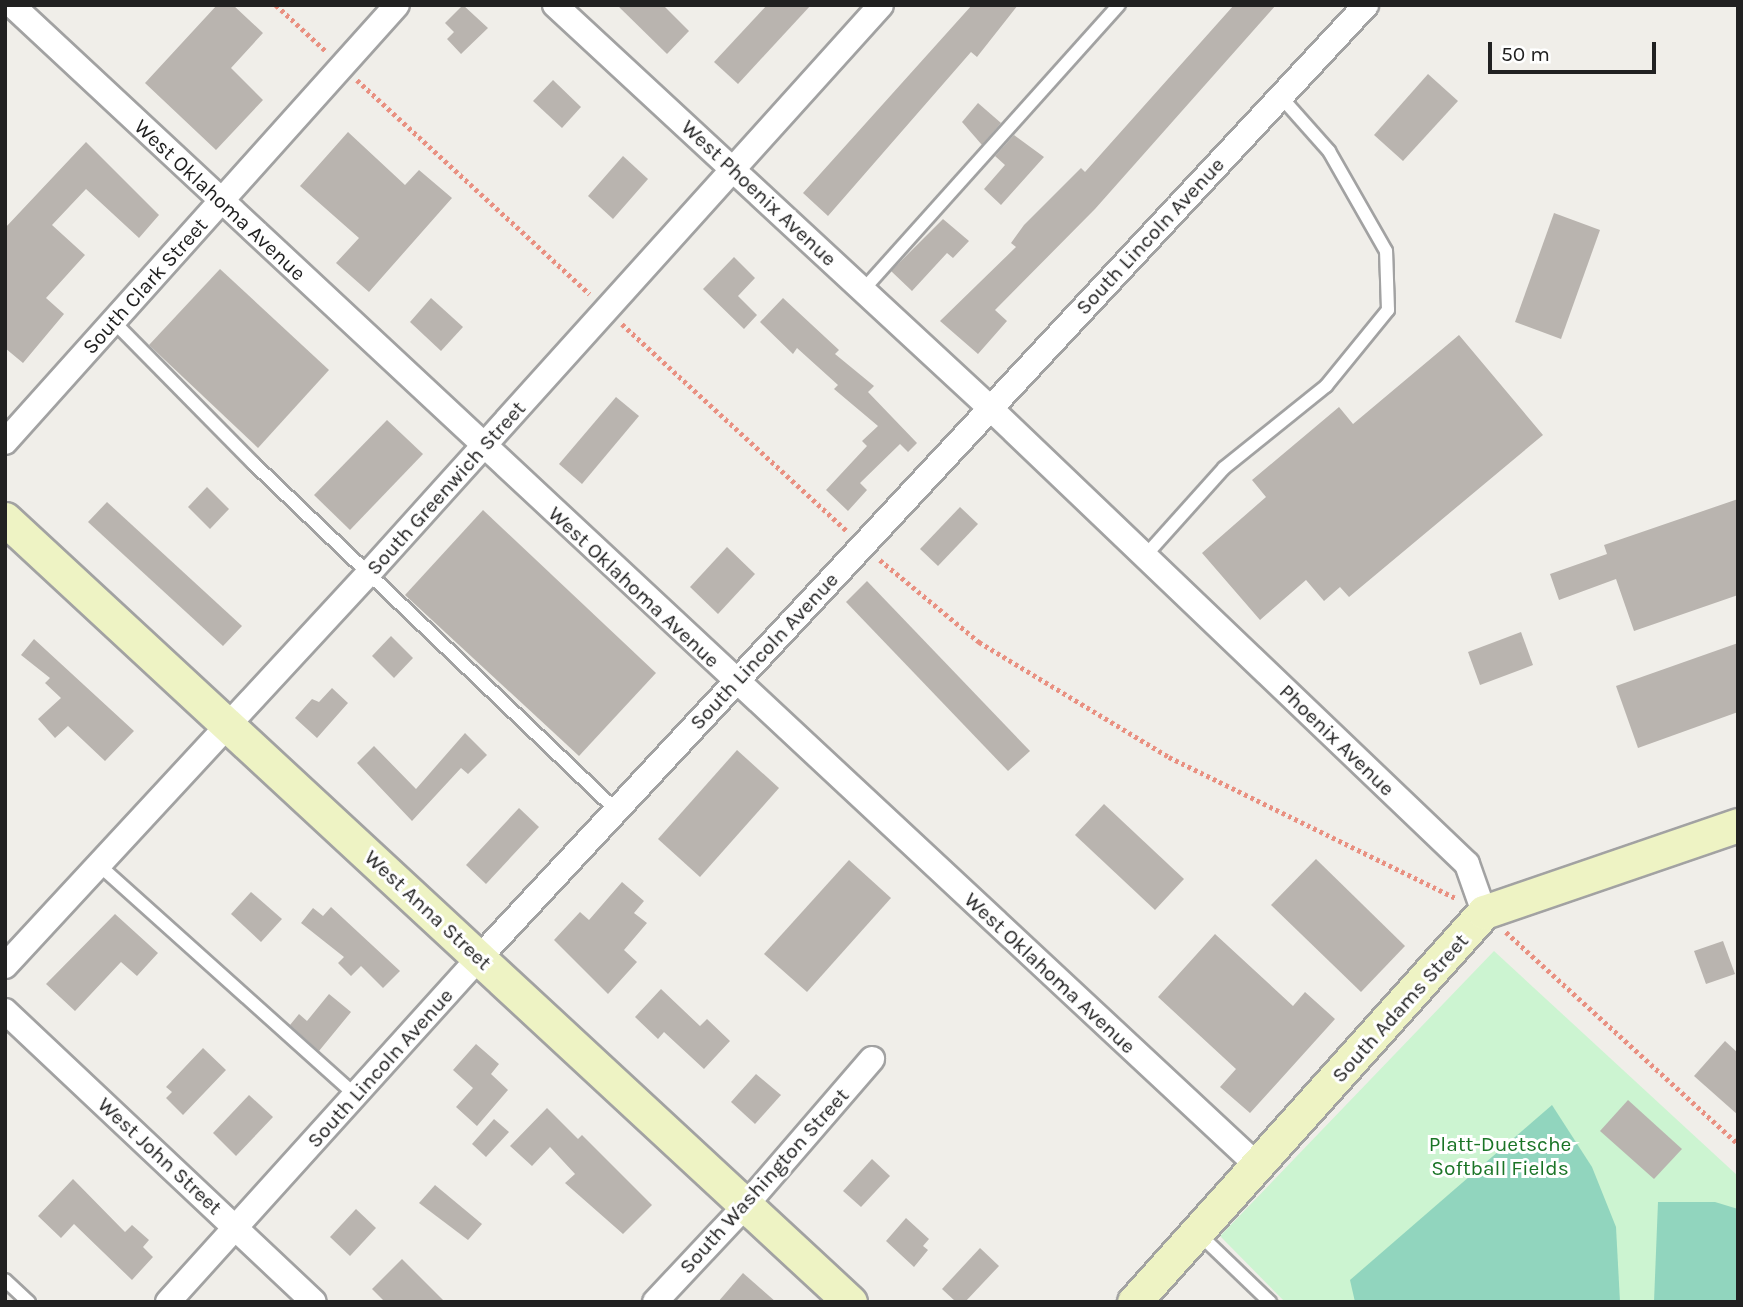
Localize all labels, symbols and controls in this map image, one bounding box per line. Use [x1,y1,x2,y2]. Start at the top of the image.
scale bar [1491,28,1659,72]
text: 50 m [1501,42,1550,66]
street label: West Oklahoma Avenue [129,114,311,286]
street label: West Phoenix Avenue [676,115,842,271]
street label: South Lincoln Avenue [1070,152,1230,320]
street label: South Clark Street [77,213,213,359]
street label: South Greenwich Street [361,396,531,580]
street label: West Oklahoma Avenue [543,501,725,673]
street label: South Lincoln Avenue [684,567,844,735]
street label: Phoenix Avenue [1274,679,1400,801]
street label: West Anna Street [359,845,497,975]
street label: West Oklahoma Avenue [959,887,1141,1059]
street label: South Adams Street [1326,928,1474,1088]
street label: South Lincoln Avenue [302,983,458,1153]
street label: South Washington Street [674,1083,854,1279]
street label: West John Street [93,1092,227,1220]
park label: Platt-Duetsche Softball Fields [1429,1131,1571,1181]

